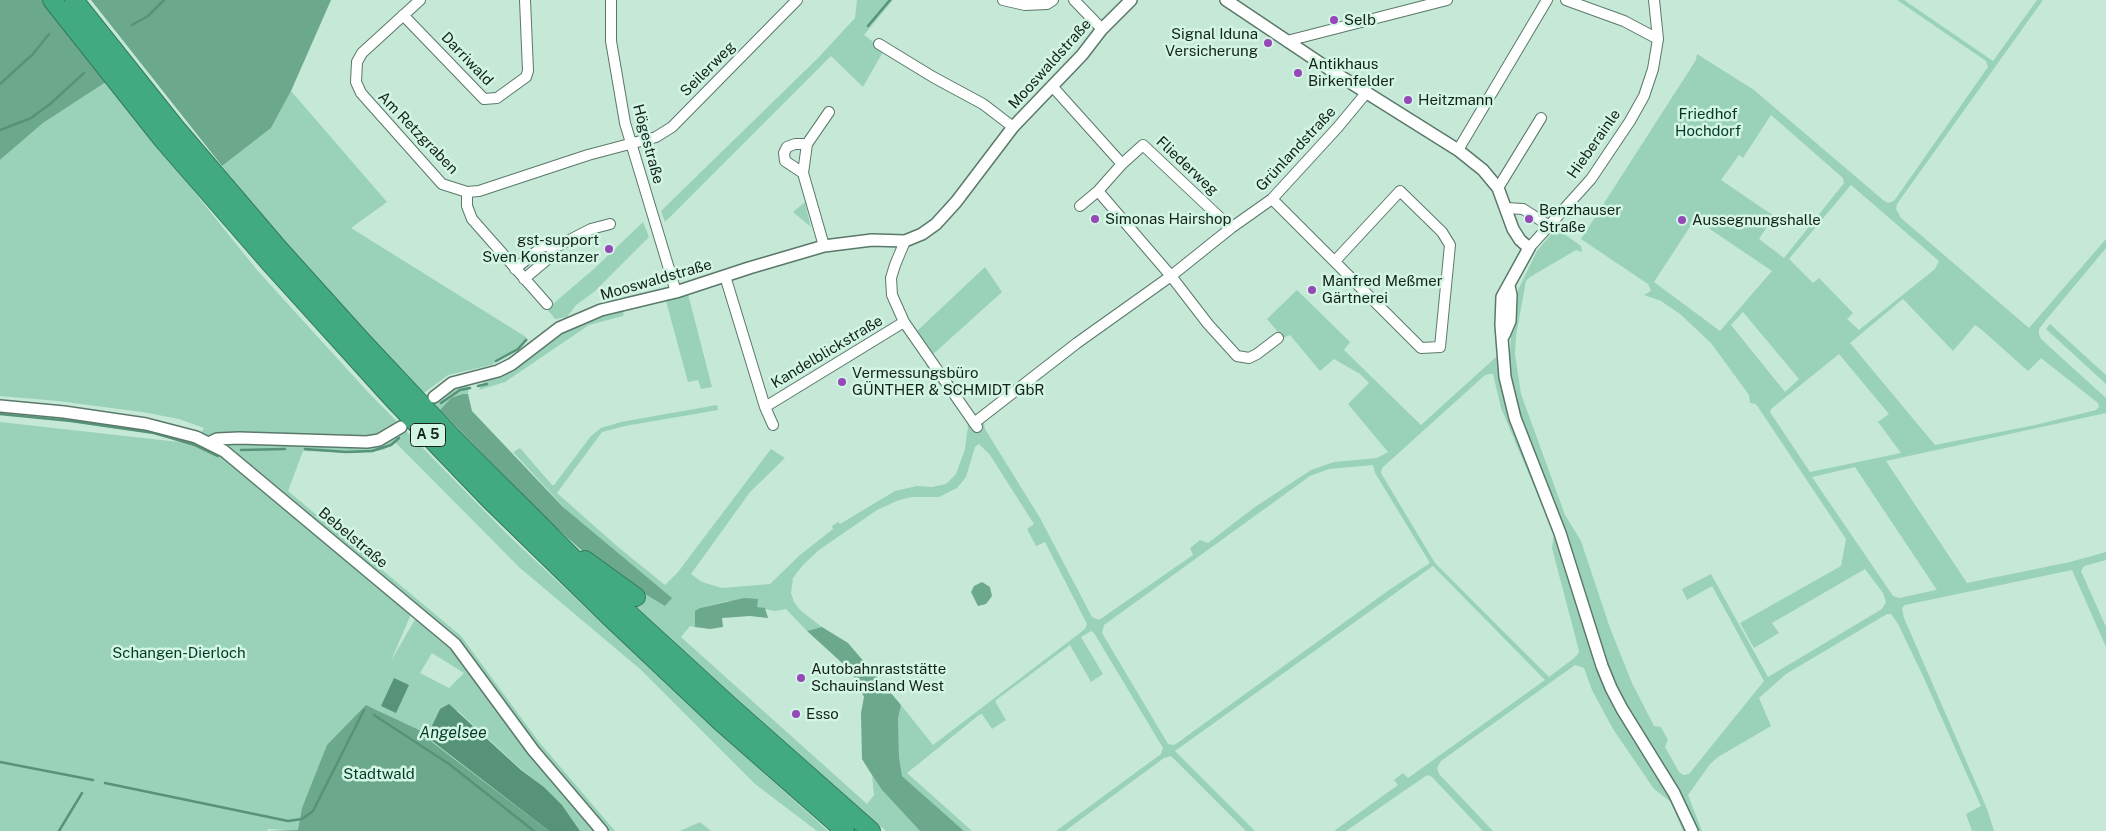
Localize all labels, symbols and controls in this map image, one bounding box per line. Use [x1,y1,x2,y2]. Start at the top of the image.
place label: Selb [1344,11,1376,29]
marker: Selb [1328,14,1340,26]
street label: Mooswaldstraße [1005,15,1095,113]
place label: Signal Iduna Versicherung [1165,25,1258,60]
street label: Darriwald [437,29,497,89]
marker: Signal Iduna Versicherung [1262,37,1274,49]
street label: Seilerweg [677,38,739,100]
place label: Antikhaus Birkenfelder [1308,55,1395,90]
marker: Antikhaus Birkenfelder [1292,67,1304,79]
street label: Am Retzgraben [374,88,462,178]
place label: Heitzmann [1418,91,1493,109]
marker: Heitzmann [1402,94,1414,106]
street label: Högestraße [629,102,667,186]
street label: Grünlandstraße [1252,103,1340,195]
park label: Friedhof Hochdorf [1675,105,1741,140]
street label: Hieberainle [1564,106,1624,182]
street label: Fliederweg [1152,133,1222,199]
place label: Benzhauser Straße [1539,201,1621,236]
place label: Simonas Hairshop [1105,210,1231,228]
place label: Aussegnungshalle [1692,211,1821,229]
marker: Simonas Hairshop [1089,213,1101,225]
marker: Benzhauser Straße [1523,213,1535,225]
marker: Aussegnungshalle [1676,214,1688,226]
place label: gst-support Sven Konstanzer [482,231,599,266]
marker: gst-support Sven Konstanzer [603,243,615,255]
street label: Mooswaldstraße [598,255,714,305]
place label: Manfred Meßmer Gärtnerei [1322,272,1443,307]
marker: Manfred Meßmer Gärtnerei [1306,284,1318,296]
street label: Kandelblickstraße [768,312,886,392]
place label: Vermessungsbüro GÜNTHER & SCHMIDT GbR [852,364,1044,399]
marker: Vermessungsbüro GÜNTHER & SCHMIDT GbR [836,376,848,388]
road number: A 5 [410,424,446,446]
street label: Bebelstraße [315,504,391,572]
park label: Schangen-Dierloch [112,644,246,662]
place label: Autobahnraststätte Schauinsland West [811,660,946,695]
marker: Autobahnraststätte Schauinsland West [795,672,807,684]
place label: Esso [806,705,839,723]
marker: Esso [790,708,802,720]
water label: Angelsee [419,723,487,743]
park label: Stadtwald [343,765,415,783]

